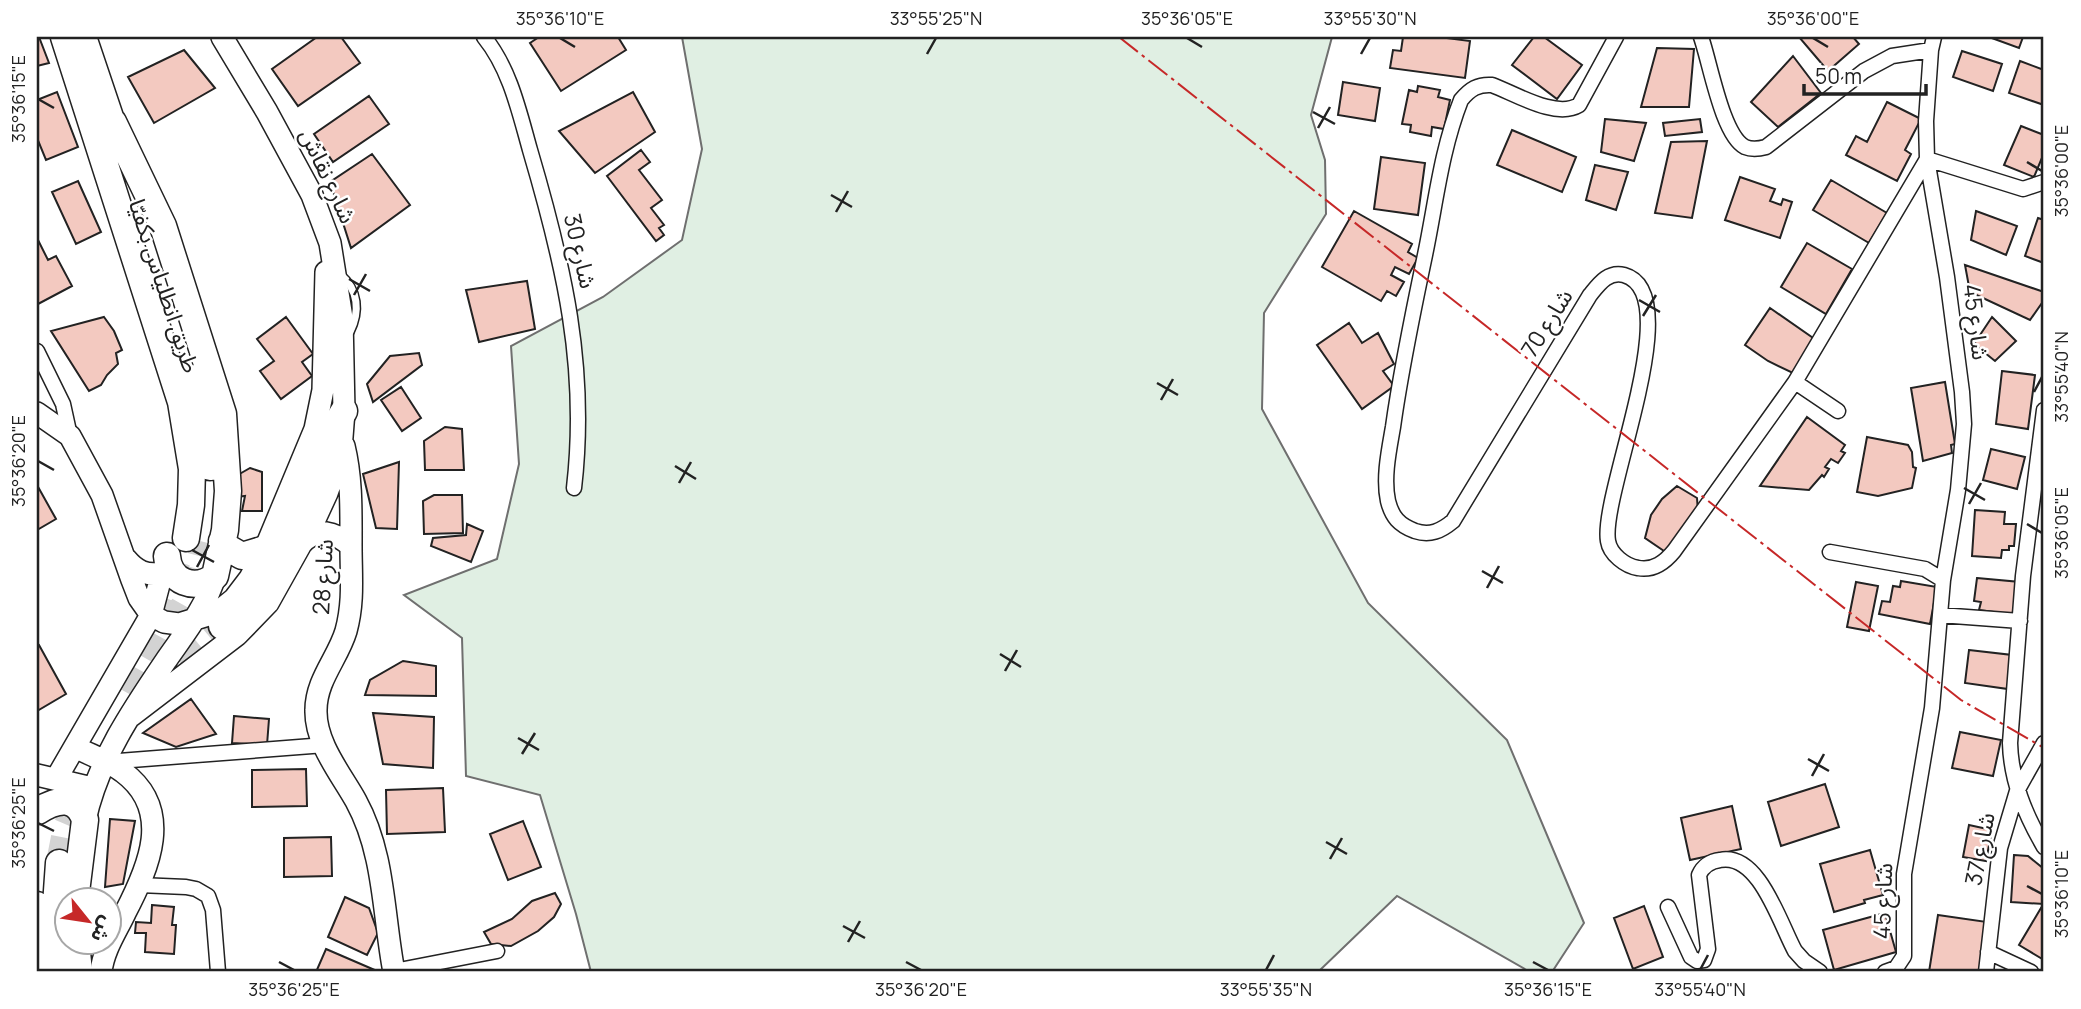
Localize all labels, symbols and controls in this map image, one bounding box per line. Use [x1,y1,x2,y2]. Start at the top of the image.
text: 35°36'10"E [516,6,604,30]
text: 33°55'25"N [890,6,982,30]
text: 35°36'05"E [1141,6,1233,30]
text: 33°55'30"N [1324,6,1416,30]
text: 35°36'00"E [1767,6,1859,30]
scale bar [1804,52,1927,96]
text: 35°36'15"E [6,55,30,143]
text: 50 m [1815,62,1862,90]
street label: شارع نقاش [291,123,365,229]
text: 35°36'00"E [2049,125,2073,217]
street label: طريق انطلياس بكفيّا [122,195,208,377]
street label: شارع 30 [555,210,605,292]
street label: شارع 70 [1513,282,1581,364]
street label: شارع 45 [1954,282,1998,362]
text: 33°55'40"N [2049,331,2073,423]
text: 35°36'20"E [6,415,30,507]
text: 35°36'05"E [2049,487,2073,579]
street label: شارع 28 [304,538,342,616]
text: 35°36'25"E [6,777,30,869]
street label: شارع 37 [1956,810,2004,888]
text: 35°36'10"E [2049,850,2073,938]
street label: شارع 45 [1865,862,1901,940]
north arrow [52,886,122,956]
text: ش [85,912,120,947]
text: 35°36'25"E [248,977,340,1001]
text: 35°36'20"E [875,977,967,1001]
text: 33°55'35"N [1220,977,1312,1001]
text: 35°36'15"E [1504,977,1592,1001]
text: 33°55'40"N [1654,977,1746,1001]

